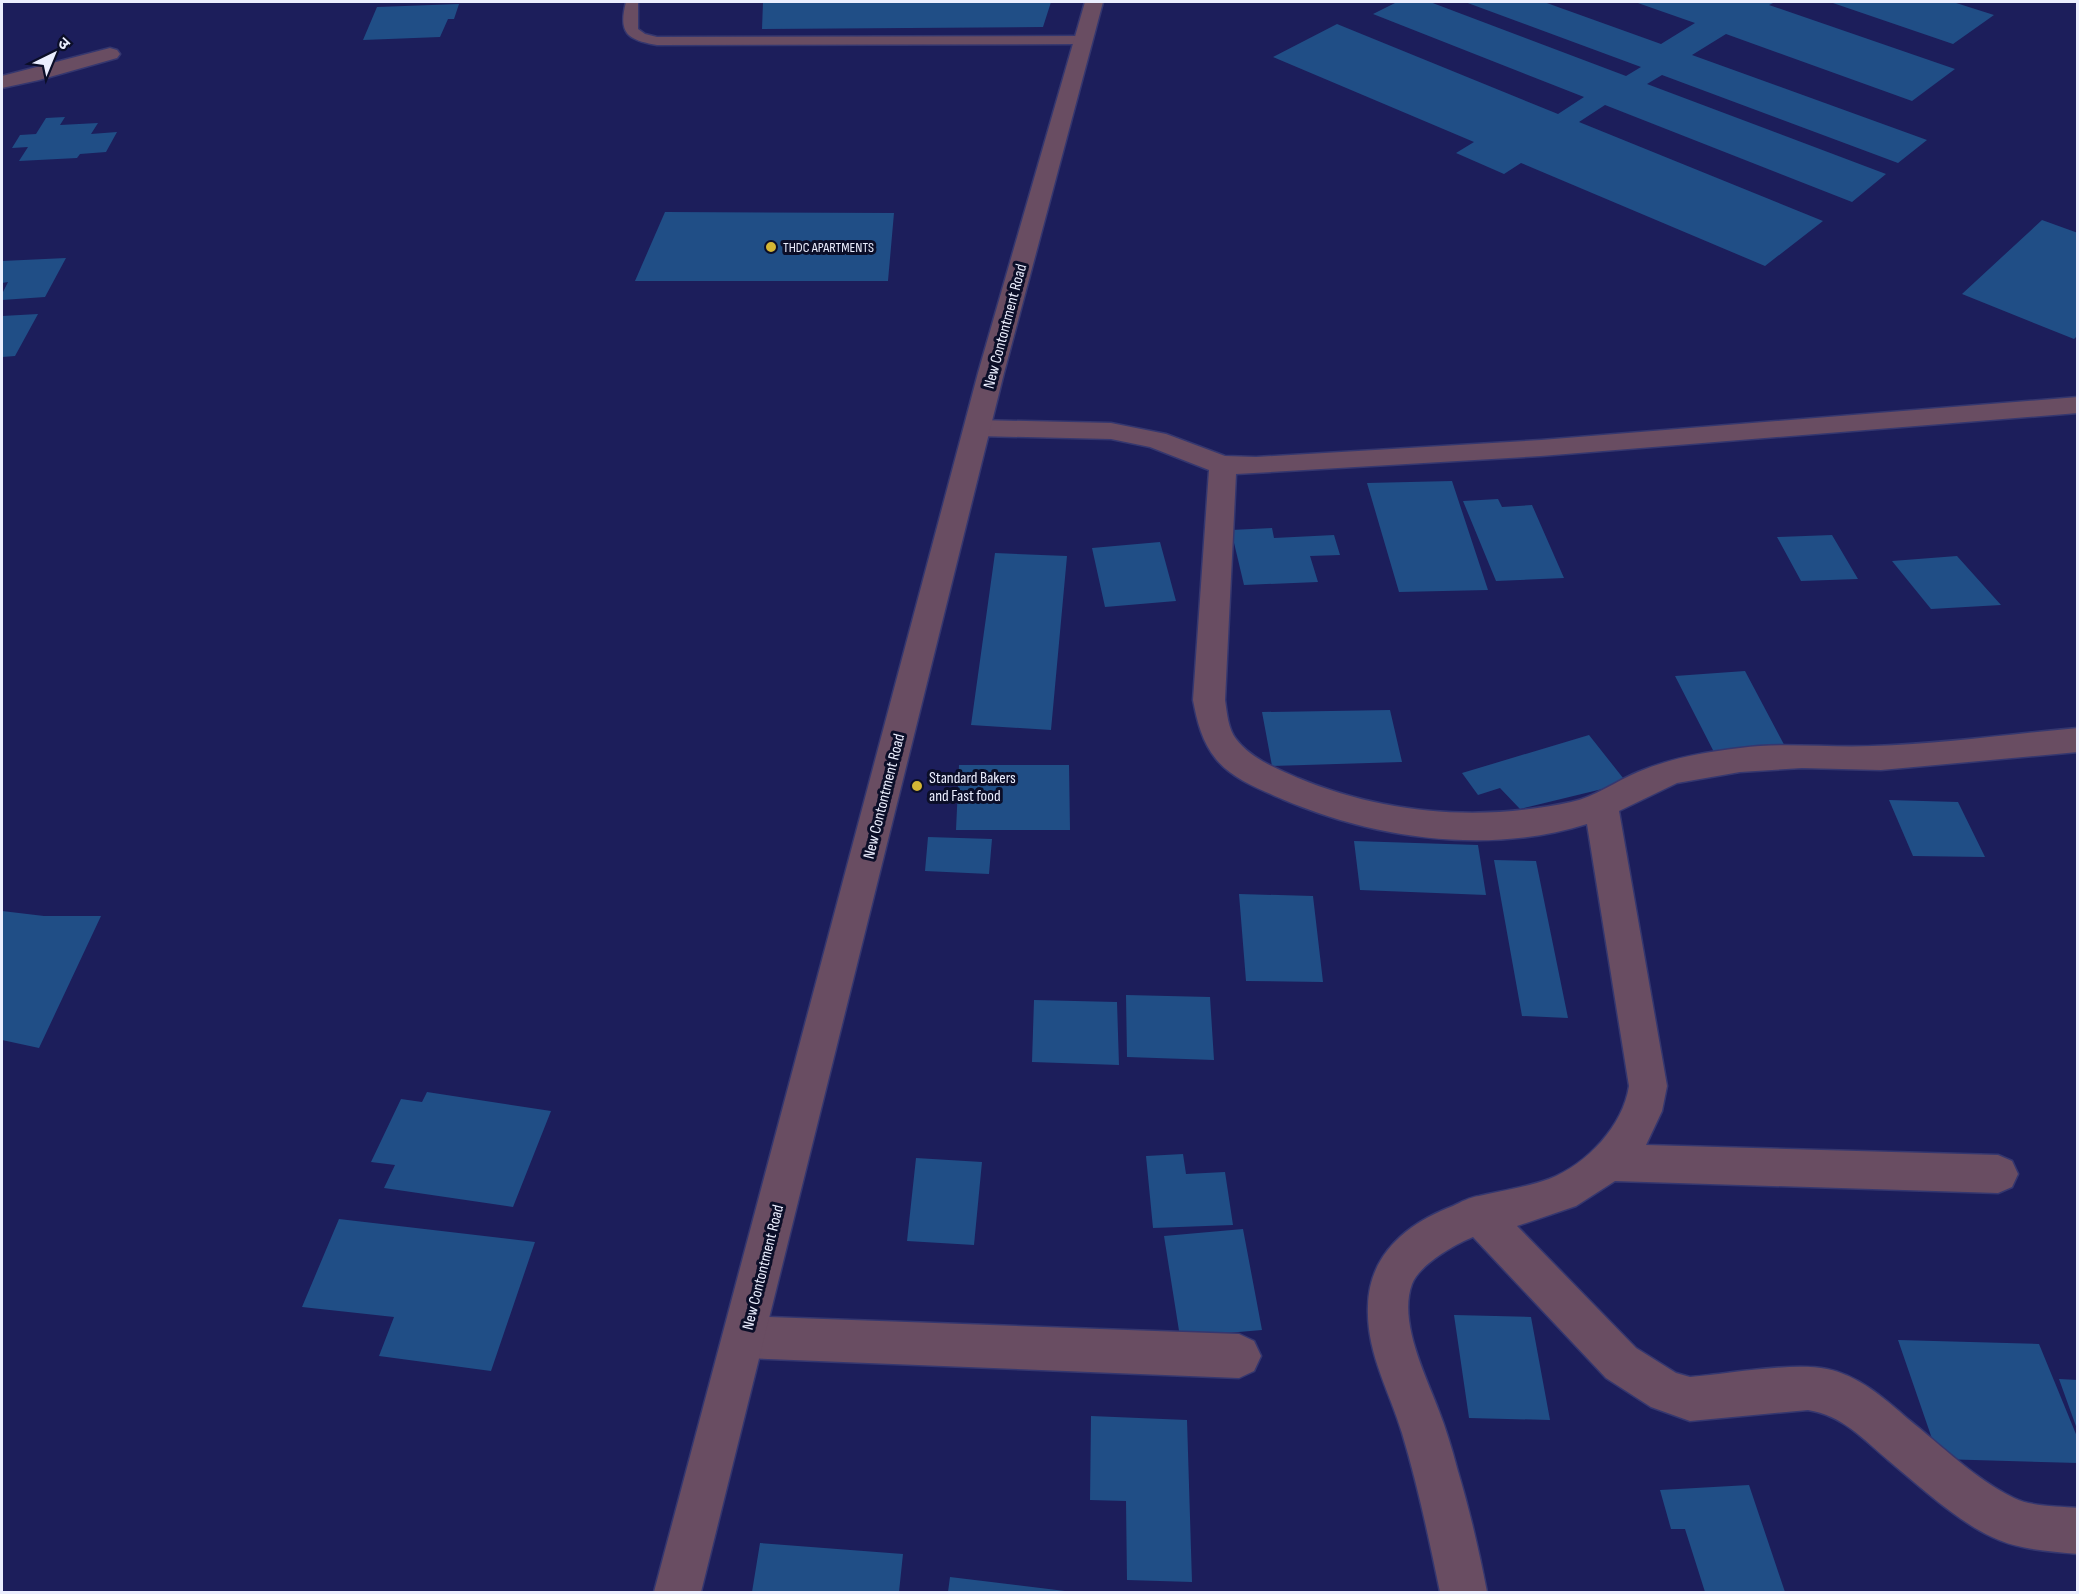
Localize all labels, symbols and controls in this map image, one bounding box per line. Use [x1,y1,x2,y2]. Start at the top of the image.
north arrow [24,24,84,84]
text: उ [53,34,74,55]
place label: THDC APARTMENTS [783,239,874,256]
marker: THDC APARTMENTS [764,240,778,254]
street label: New Contontment Road [980,262,1031,391]
street label: New Contontment Road [860,732,909,861]
place label: Standard Bakers and Fast food [929,769,1016,806]
marker: Standard Bakers and Fast food [910,779,924,793]
street label: New Contontment Road [739,1203,788,1332]

